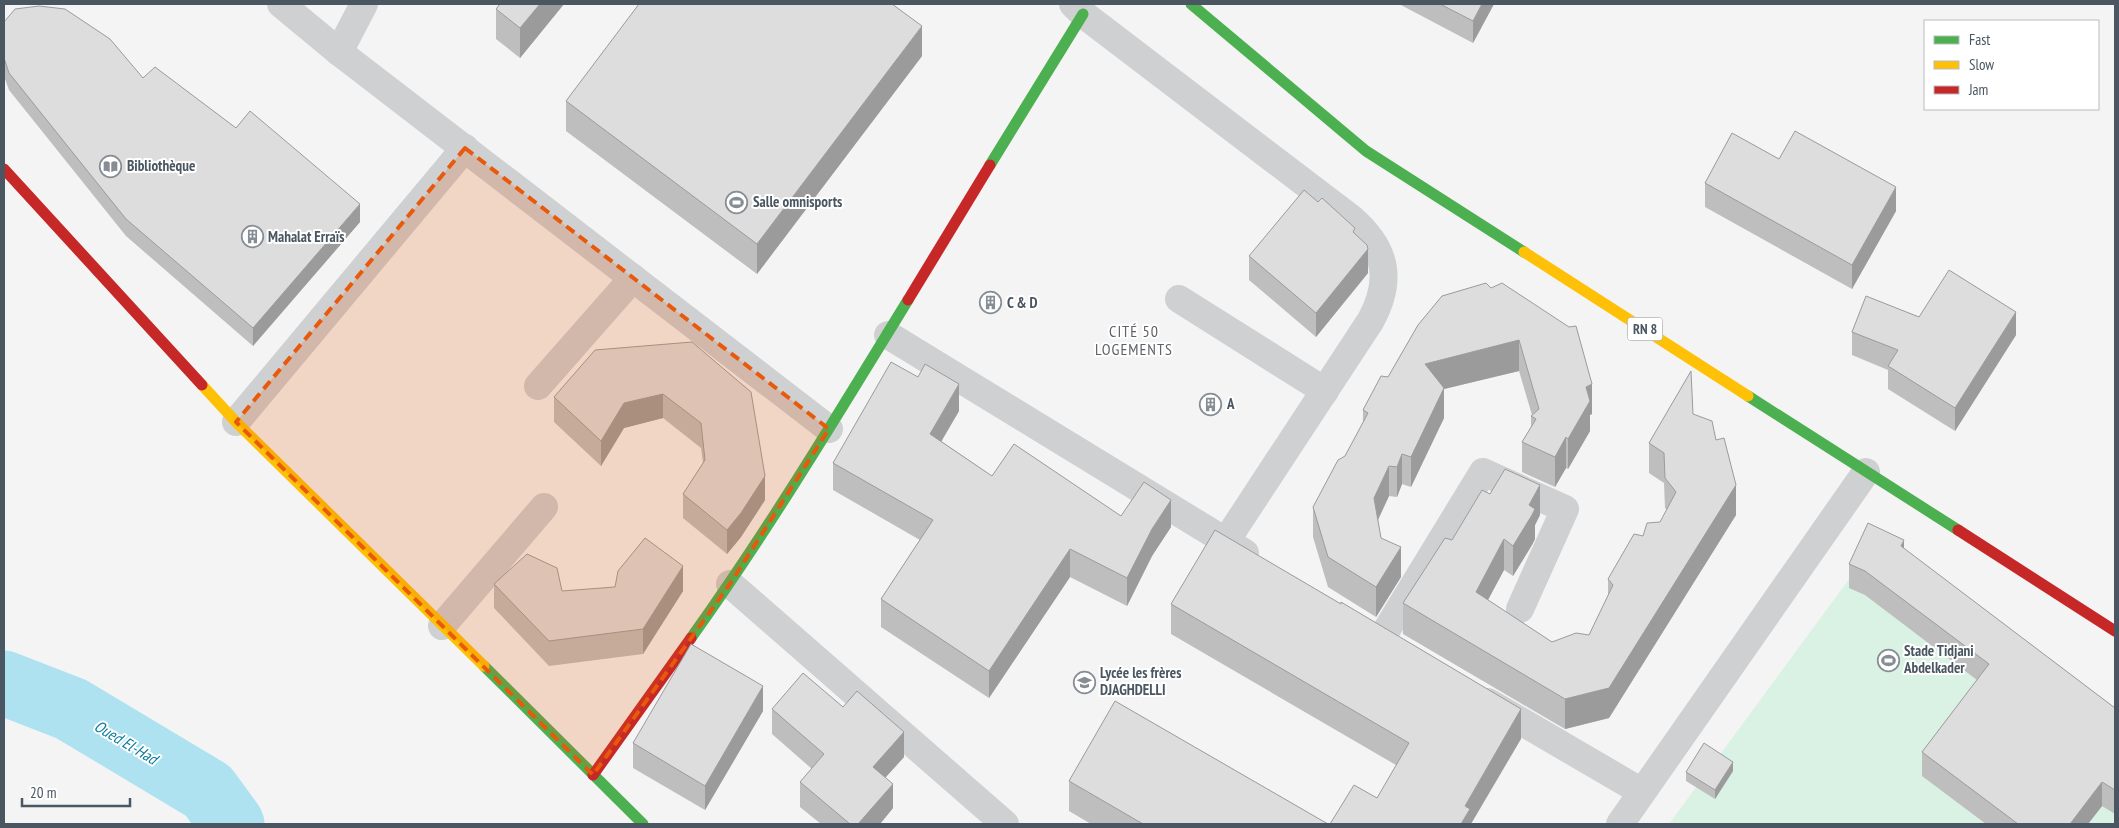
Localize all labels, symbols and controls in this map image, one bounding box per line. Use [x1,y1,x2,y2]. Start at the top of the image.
legend [1924,20,2099,110]
text: Fast [1969,30,1990,49]
text: Slow [1969,55,1994,74]
text: Jam [1968,80,1988,99]
library icon: Bibliothèque [99,154,123,178]
place label: Bibliothèque [127,156,195,175]
sports icon: Salle omnisports [725,190,749,214]
place label: Salle omnisports [753,192,842,211]
building icon: Mahalat Erraïs [240,225,264,249]
place label: Mahalat Erraïs [268,227,344,246]
building icon: C & D [979,291,1003,315]
place label: C & D [1007,293,1038,312]
road number: RN 8 [1628,318,1662,340]
district label: CITÉ 50 LOGEMENTS [1095,321,1173,359]
building icon: A [1199,392,1223,416]
place label: A [1226,394,1235,413]
place label: Stade Tidjani Abdelkader [1903,641,1974,677]
sports icon: Stade Tidjani Abdelkader [1876,648,1900,672]
place label: Lycée les frères DJAGHDELLI [1100,663,1182,699]
school or university icon: Lycée les frères DJAGHDELLI [1072,670,1096,694]
water label: Oued El-Had [91,715,163,770]
scale bar [22,776,130,808]
text: 20 m [30,783,56,802]

